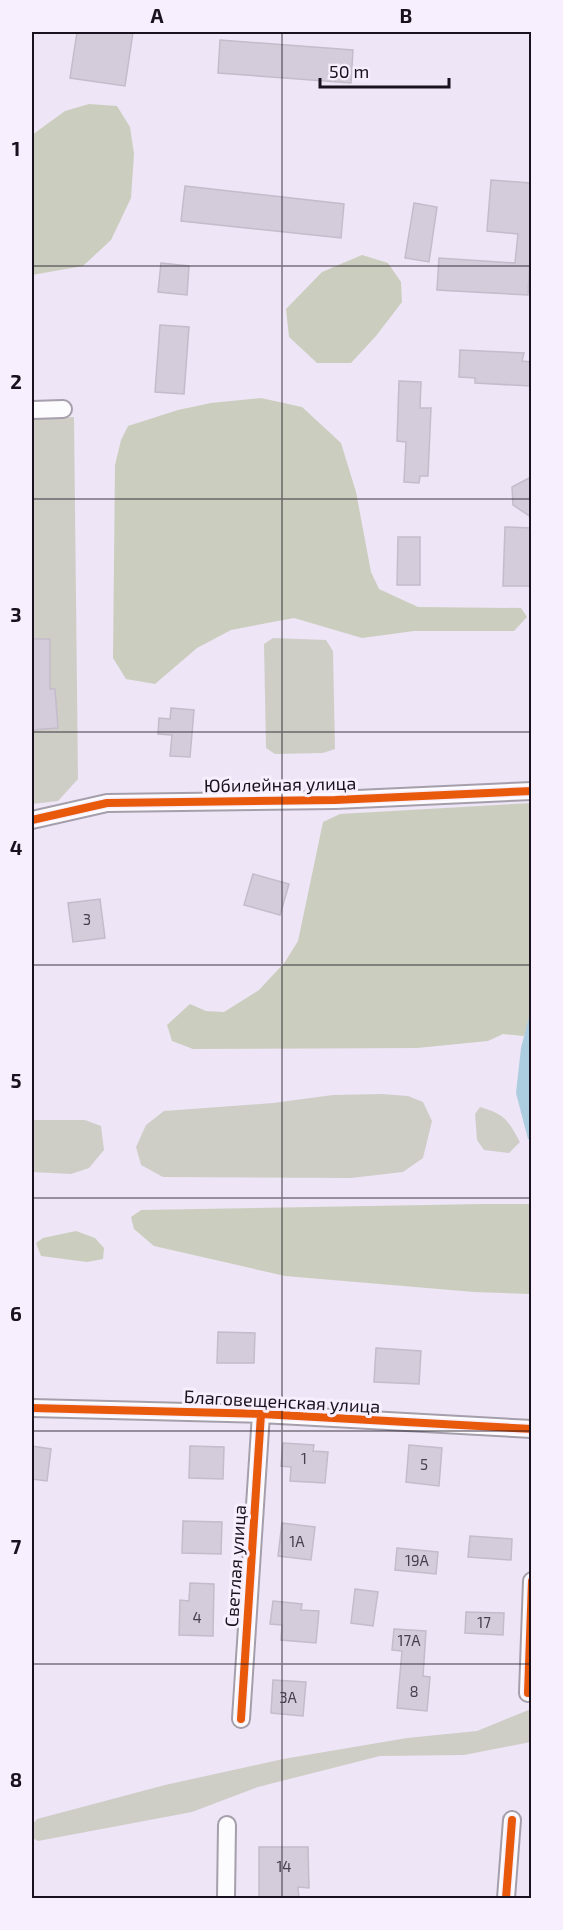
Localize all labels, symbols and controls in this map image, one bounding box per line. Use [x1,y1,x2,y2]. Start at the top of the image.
text: A [150,3,164,27]
text: B [400,3,412,27]
scale bar [320,51,449,89]
text: 50 m [329,60,369,82]
text: 1 [12,136,20,160]
text: 2 [10,369,22,393]
text: 3 [10,602,22,626]
street label: Юбилейная улица [204,772,356,796]
text: 4 [10,835,23,859]
house number: 3 [83,910,91,928]
text: 5 [10,1068,22,1092]
text: 6 [10,1301,22,1325]
street label: Благовещенская улица [183,1385,381,1417]
house number: 1 [301,1449,307,1467]
house number: 5 [420,1455,428,1473]
street label: Светлая улица [220,1504,250,1628]
house number: 1А [289,1532,305,1550]
text: 7 [11,1534,22,1558]
house number: 19А [405,1551,430,1569]
house number: 4 [192,1608,202,1626]
house number: 17 [477,1613,491,1631]
house number: 17А [398,1631,421,1649]
house number: 8 [409,1682,419,1700]
house number: 3А [279,1688,298,1706]
text: 8 [10,1767,22,1791]
house number: 14 [276,1857,292,1875]

